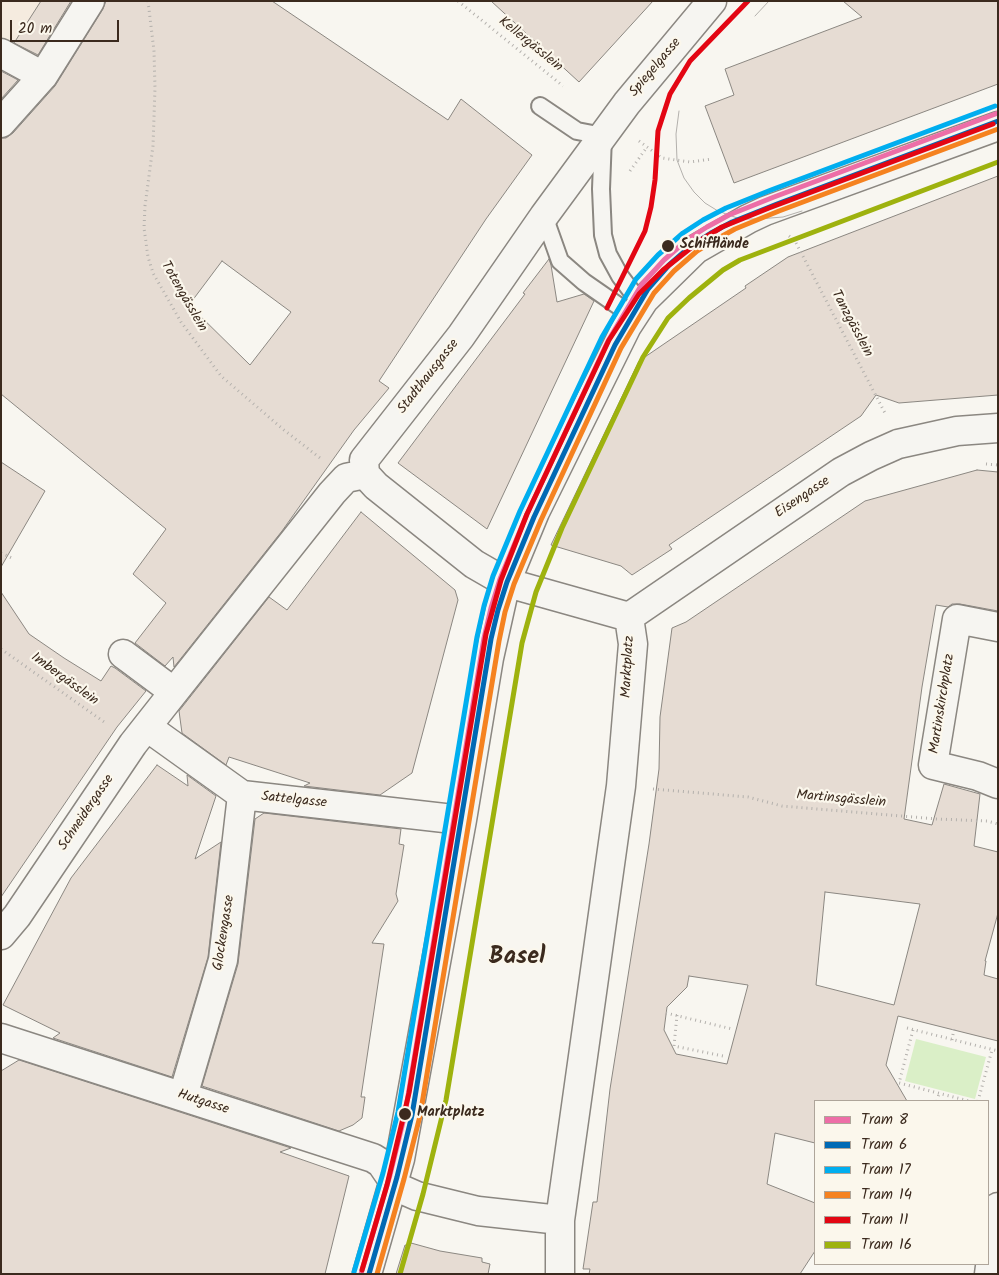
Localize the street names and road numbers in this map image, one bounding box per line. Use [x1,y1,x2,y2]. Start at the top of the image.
street label: Kellergässlein [494,14,566,76]
street label: Spiegelgasse [627,35,685,101]
street label: Totengässlein [156,259,210,335]
street label: Tanzgässlein [826,288,876,360]
street label: Stadthausgasse [395,336,463,418]
street label: Eisengasse [772,474,834,522]
street label: Marktplatz [619,635,639,699]
street label: Imbergässlein [27,650,101,710]
street label: Martinskirchplatz [927,653,959,755]
street label: Schneidergasse [56,772,118,854]
street label: Martinsgässlein [795,788,887,812]
street label: Sattelgasse [260,789,328,813]
street label: Glockengasse [211,894,239,972]
street label: Hutgasse [175,1087,231,1119]

